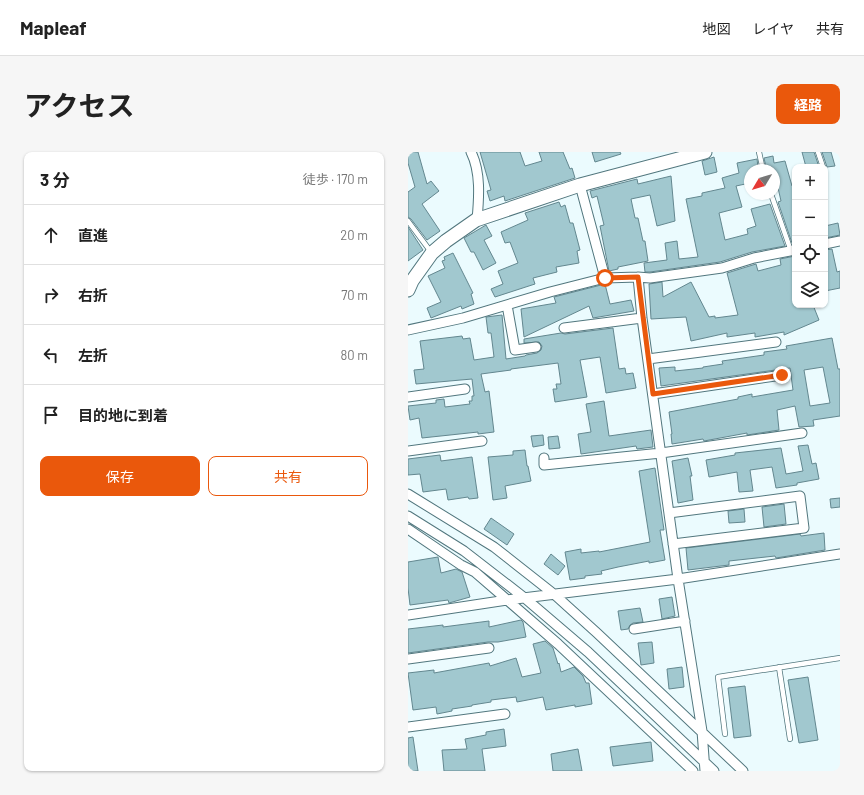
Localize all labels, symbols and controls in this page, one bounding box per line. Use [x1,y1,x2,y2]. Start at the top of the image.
text: Mapleaf [20,16,87,39]
text: 地図 [702,20,730,37]
text: レイヤ [752,20,794,37]
text: 共有 [816,20,844,37]
button: 経路 [776,84,840,124]
text: アクセス [24,88,135,122]
north arrow [744,164,780,200]
map controls [792,164,828,308]
button: + [792,164,828,200]
text: 3 分 [40,169,70,189]
text: 徒歩 · 170 m [303,171,368,187]
button: − [792,200,828,236]
icon: ahead [40,224,62,246]
text: 直進 [78,226,108,244]
text: 20 m [340,227,368,243]
button: locate [792,236,828,272]
route start [596,269,614,287]
button: layers [792,272,828,308]
icon: right [40,284,62,306]
text: 右折 [78,286,108,304]
text: 70 m [341,287,368,303]
icon: left [40,344,62,366]
text: 左折 [78,346,108,364]
text: 80 m [341,347,368,363]
route end [773,366,791,384]
icon: arrive [40,404,62,426]
text: 目的地に到着 [78,406,168,424]
button: 保存 [40,456,200,496]
button: 共有 [208,456,368,496]

